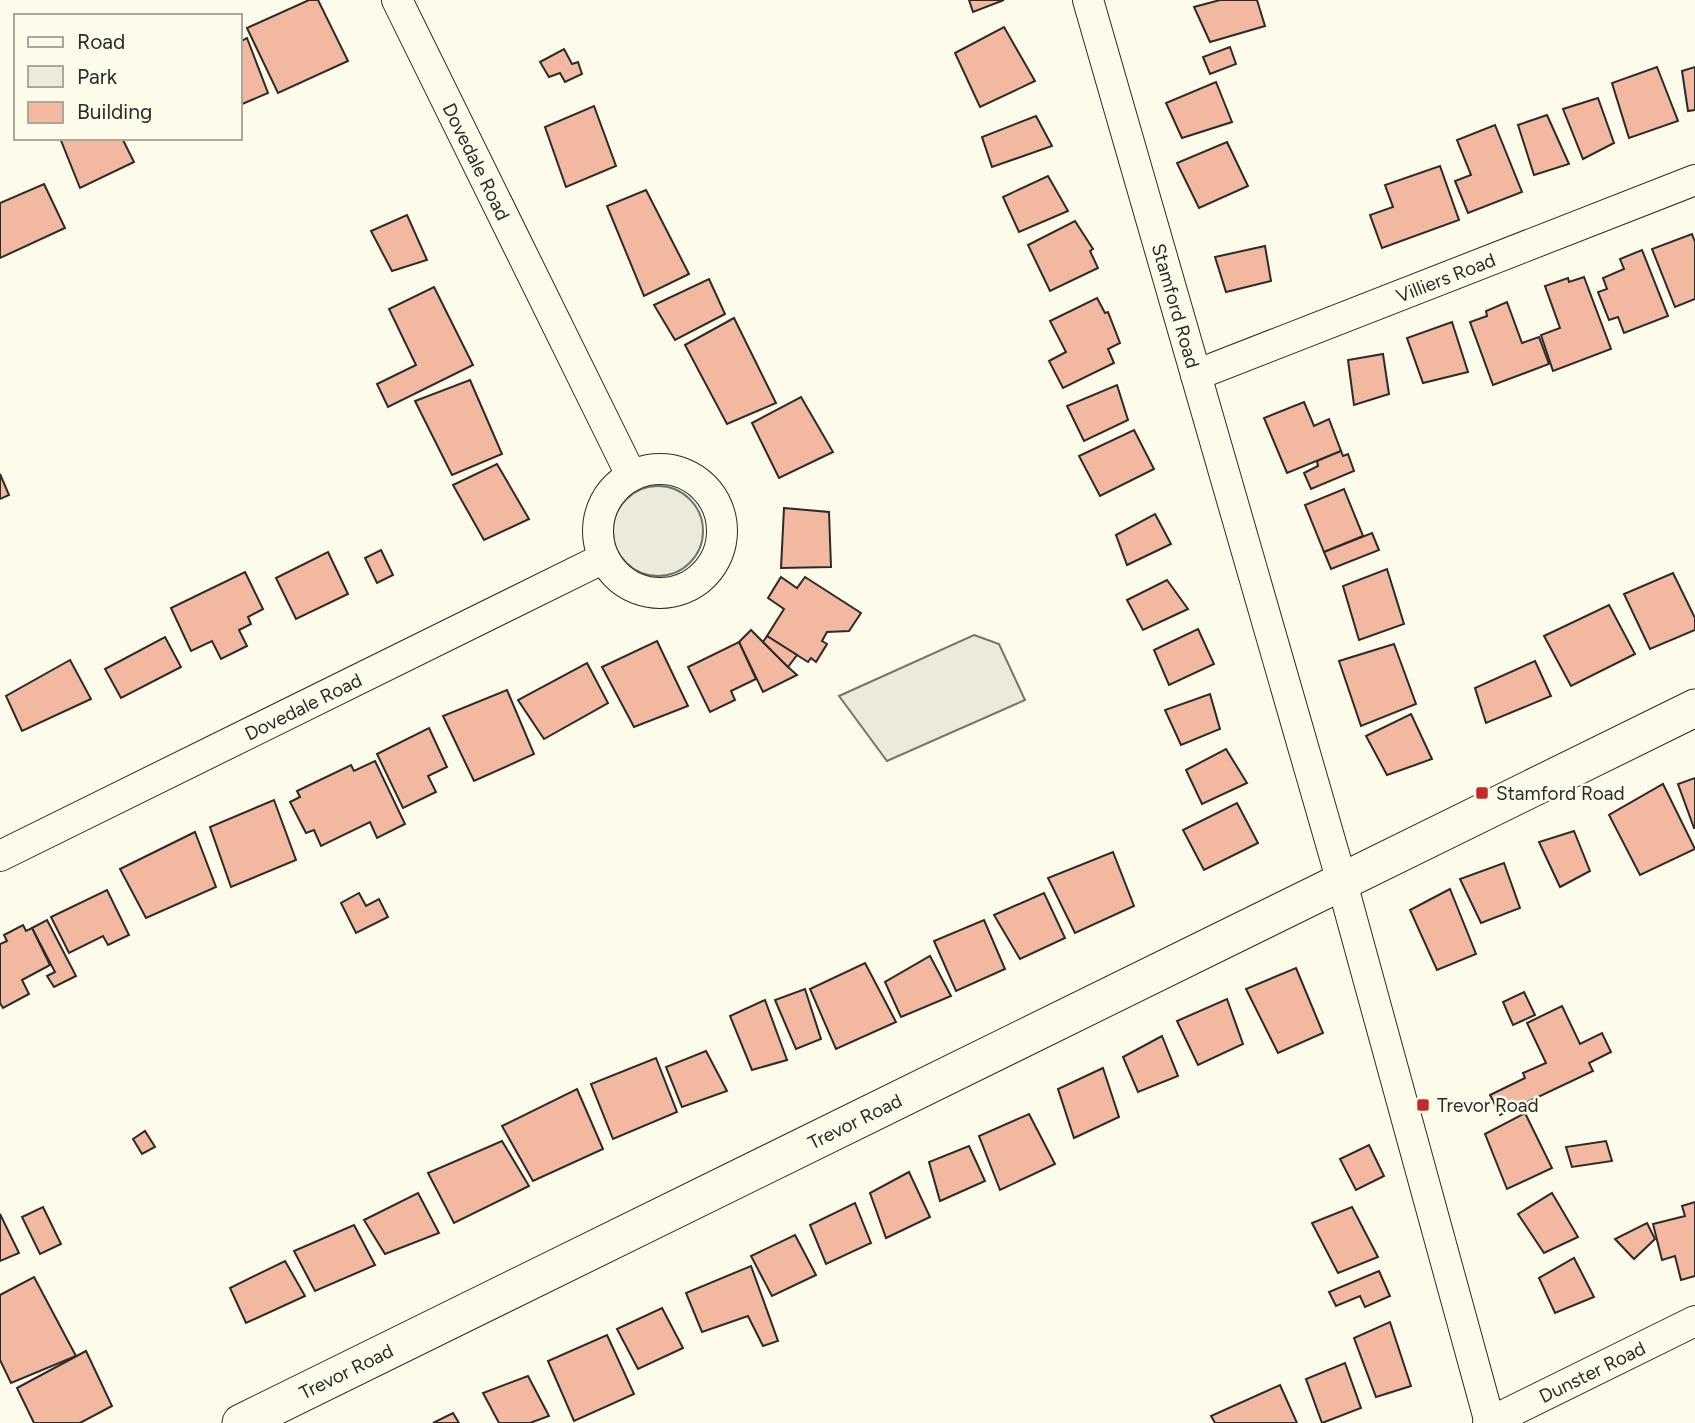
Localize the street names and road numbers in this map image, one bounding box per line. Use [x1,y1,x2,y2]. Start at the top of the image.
street label: Dovedale Road [438,99,515,224]
street label: Stamford Road [1147,241,1204,371]
street label: Villiers Road [1393,248,1499,308]
street label: Dovedale Road [241,668,366,745]
street label: Trevor Road [804,1089,906,1154]
street label: Dunster Road [1535,1336,1649,1408]
street label: Trevor Road [295,1339,397,1405]

